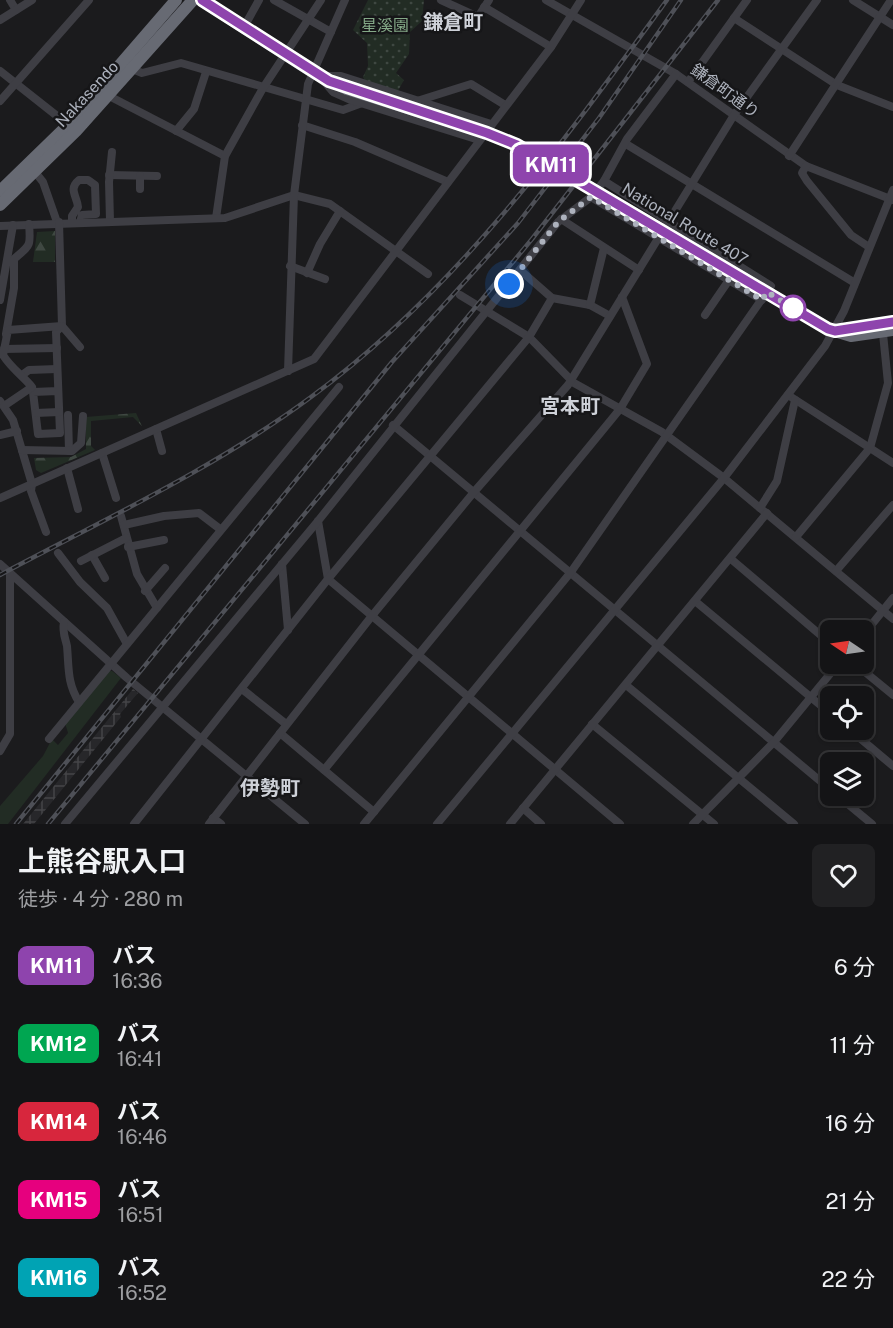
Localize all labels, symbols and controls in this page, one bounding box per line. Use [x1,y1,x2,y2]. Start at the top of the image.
district label: 鎌倉町 [423,10,483,34]
park label: 星溪園 [361,16,409,35]
street label: Nakasendo [52,57,122,131]
street label: 鎌倉町通り [687,60,763,122]
line badge: KM11 [509,144,593,184]
text: KM11 [525,152,577,177]
street label: National Route 407 [619,179,751,269]
your location [494,269,524,299]
unlabelled marker [780,295,806,321]
district label: 宮本町 [540,394,600,418]
north arrow [820,620,874,674]
map controls [820,620,874,806]
button: locate [820,686,874,740]
button: layers [820,752,874,806]
district label: 伊勢町 [240,776,300,800]
text: 上熊谷駅入口 [18,844,186,877]
button: heart [812,844,875,907]
text: 徒歩 · 4 分 · 280 m [18,887,183,911]
text: バス [112,942,156,968]
text: KM11 [30,953,82,978]
text: 6 分 [834,954,875,980]
text: 16:36 [112,969,162,993]
text: バス [117,1020,161,1046]
text: KM12 [30,1031,87,1056]
text: 11 分 [830,1032,875,1058]
text: 16:41 [117,1047,162,1071]
text: バス [117,1098,161,1124]
text: KM14 [30,1109,87,1134]
text: 16 分 [825,1110,875,1136]
text: 16:46 [117,1125,167,1149]
text: バス [118,1176,162,1202]
text: KM15 [30,1187,88,1212]
text: 21 分 [826,1188,875,1214]
text: 16:51 [118,1203,164,1227]
text: バス [117,1254,161,1280]
text: KM16 [30,1265,87,1290]
text: 22 分 [821,1266,875,1292]
text: 16:52 [117,1281,167,1305]

